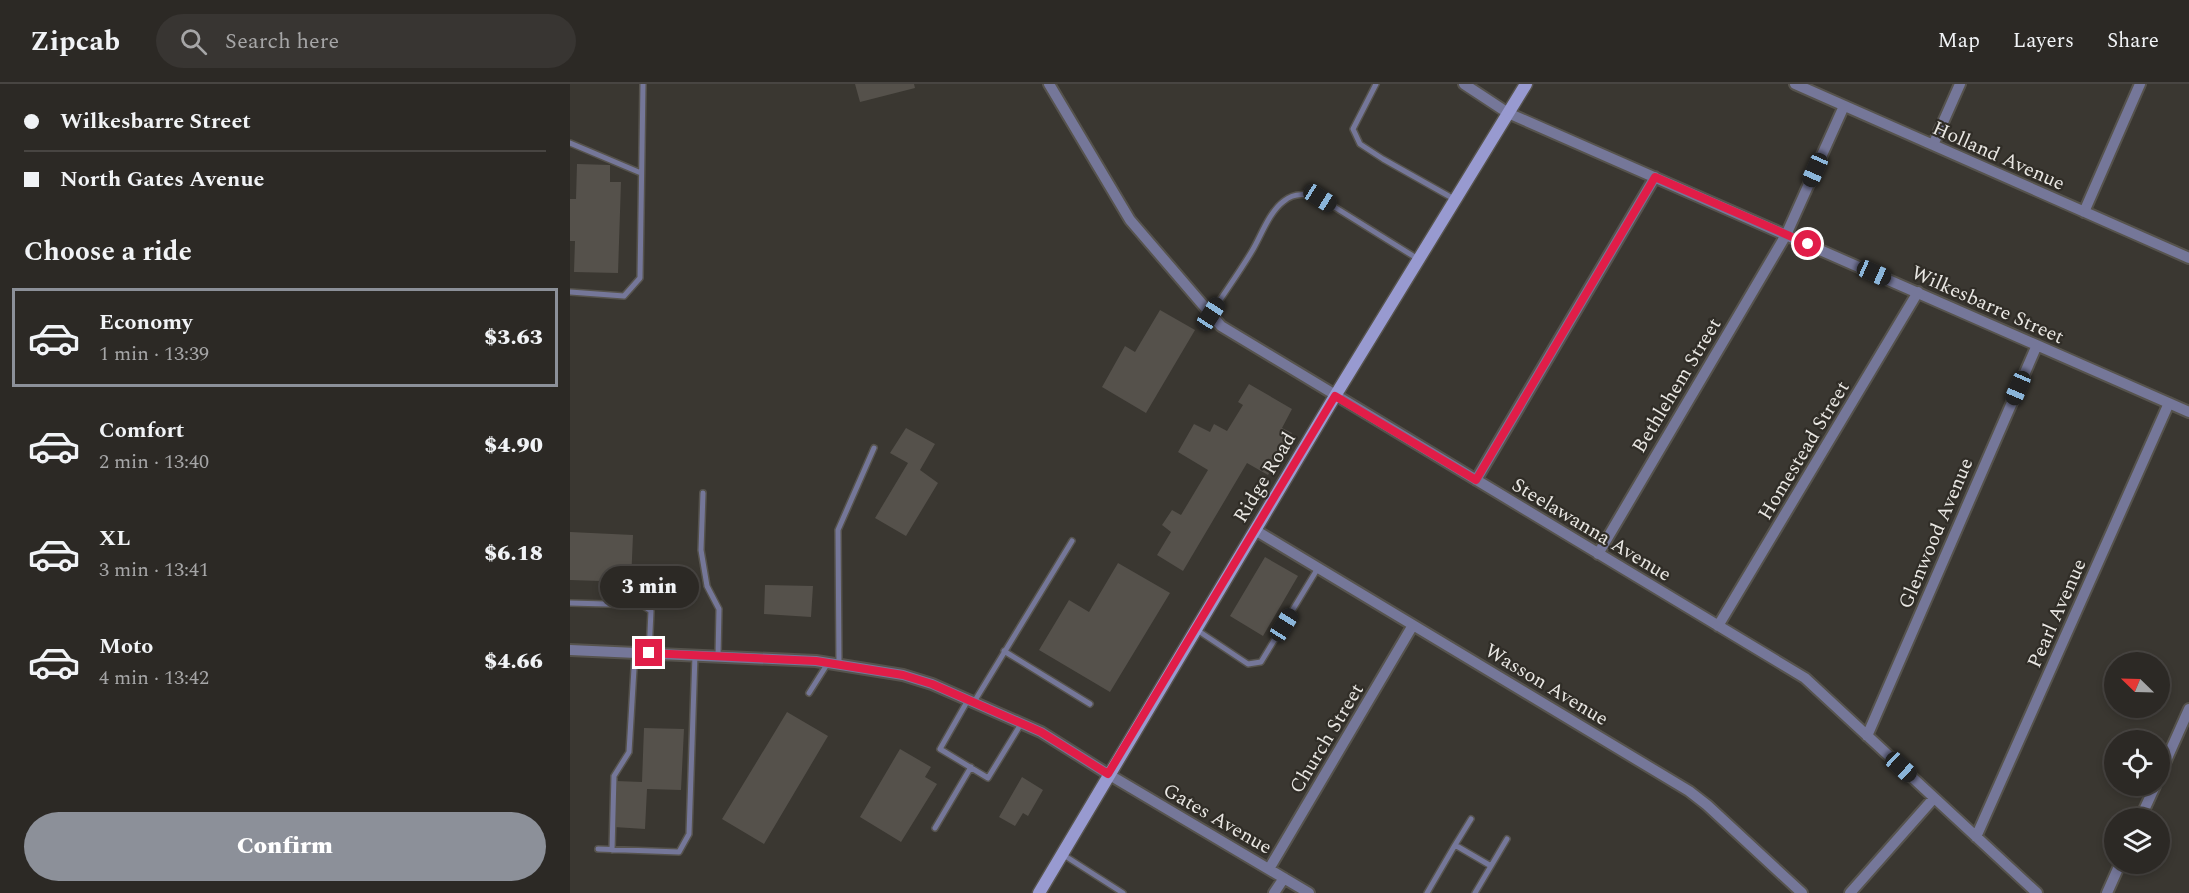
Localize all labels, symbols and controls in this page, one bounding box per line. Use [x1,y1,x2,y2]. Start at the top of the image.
search box [156,14,576,68]
text: Zipcab [30,20,120,63]
icon: search [177,25,210,58]
text: Search here [225,25,339,58]
text: Map [1938,25,1980,57]
text: Layers [2013,25,2074,57]
text: Share [2107,25,2159,57]
text: Wilkesbarre Street [60,105,251,138]
street label: Holland Avenue [1927,113,2070,199]
car [1799,150,1831,190]
text: North Gates Avenue [60,163,264,196]
car [1300,181,1340,215]
route start [1794,230,1821,257]
text: Choose a ride [24,231,192,273]
car [1854,257,1894,289]
street label: Wilkesbarre Street [1906,258,2069,352]
car [1194,294,1228,334]
text: Economy [99,306,192,339]
icon: car [27,311,81,365]
street label: Bethlehem Street [1625,312,1729,459]
text: $3.63 [484,321,543,354]
text: 1 min · 13:39 [99,339,209,369]
car [2003,368,2033,408]
street label: Homestead Street [1750,375,1857,526]
text: Comfort [99,414,184,447]
icon: car [27,419,81,473]
street label: Ridge Road [1226,426,1304,529]
text: $4.90 [484,429,543,462]
text: 2 min · 13:40 [99,447,209,477]
street label: Glenwood Avenue [1891,453,1981,614]
street label: Steelawanna Avenue [1506,470,1677,590]
text: XL [99,522,130,555]
icon: car [27,527,81,581]
text: $6.18 [484,537,543,570]
street label: Pearl Avenue [2019,554,2094,673]
text: 3 min · 13:41 [99,555,209,585]
callout: 3 min [599,566,698,608]
text: 3 min [622,572,677,602]
car [1267,605,1301,645]
text: Moto [99,630,153,663]
icon: car [27,635,81,689]
street label: Wasson Avenue [1479,636,1614,734]
route end [635,639,662,666]
text: $4.66 [484,645,543,678]
north arrow [2104,652,2170,718]
map controls [2104,652,2170,874]
text: 4 min · 13:42 [99,663,209,693]
street label: Church Street [1282,678,1372,799]
button: locate [2104,730,2170,796]
car [1882,748,1920,786]
street label: Gates Avenue [1157,775,1278,862]
button: layers [2104,808,2170,874]
button: Confirm [24,812,546,881]

